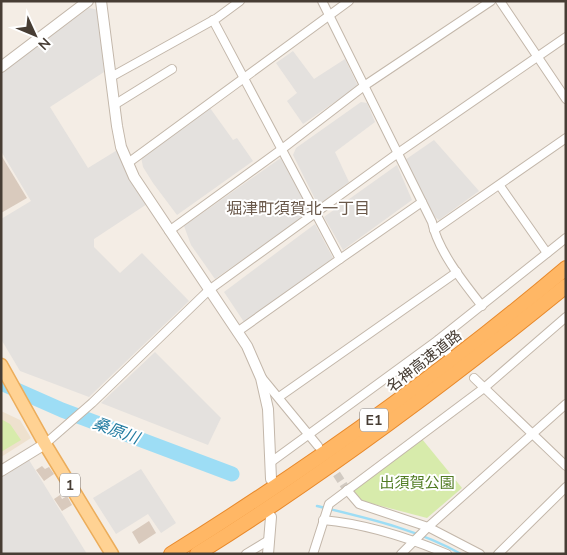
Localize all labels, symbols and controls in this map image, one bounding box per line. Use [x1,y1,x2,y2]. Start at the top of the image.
north arrow [10,10,60,60]
text: N [34,33,54,54]
district label: 堀津町須賀北一丁目 [226,198,370,220]
street label: 名神高速道路 [382,325,466,397]
road number: E1 [360,408,388,432]
water label: 桑原川 [90,412,144,450]
park label: 出須賀公園 [379,473,455,493]
road number: 1 [60,474,80,496]

